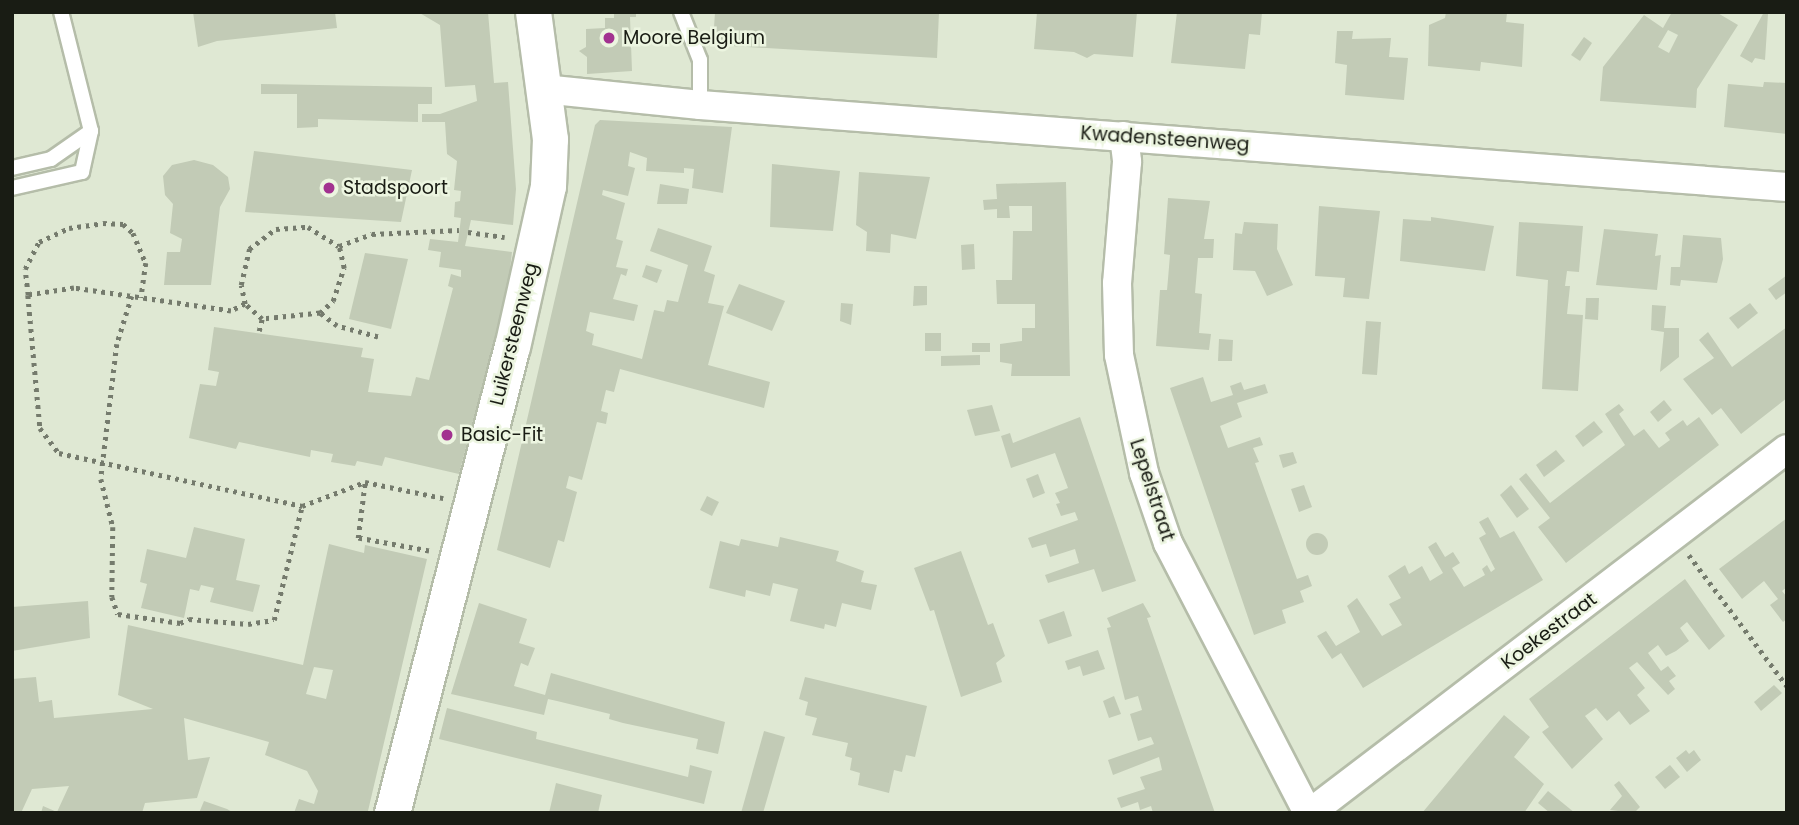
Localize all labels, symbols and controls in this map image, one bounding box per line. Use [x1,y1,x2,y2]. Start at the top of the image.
place label: Moore Belgium [623,27,765,49]
marker: Moore Belgium [601,30,617,46]
street label: Kwadensteenweg [1080,122,1250,156]
place label: Stadspoort [343,177,448,199]
marker: Stadspoort [321,180,337,196]
street label: Luikersteenweg [485,260,543,408]
place label: Basic-Fit [461,424,543,446]
marker: Basic-Fit [439,427,455,443]
street label: Lepelstraat [1125,436,1179,544]
street label: Koekestraat [1497,588,1601,674]

